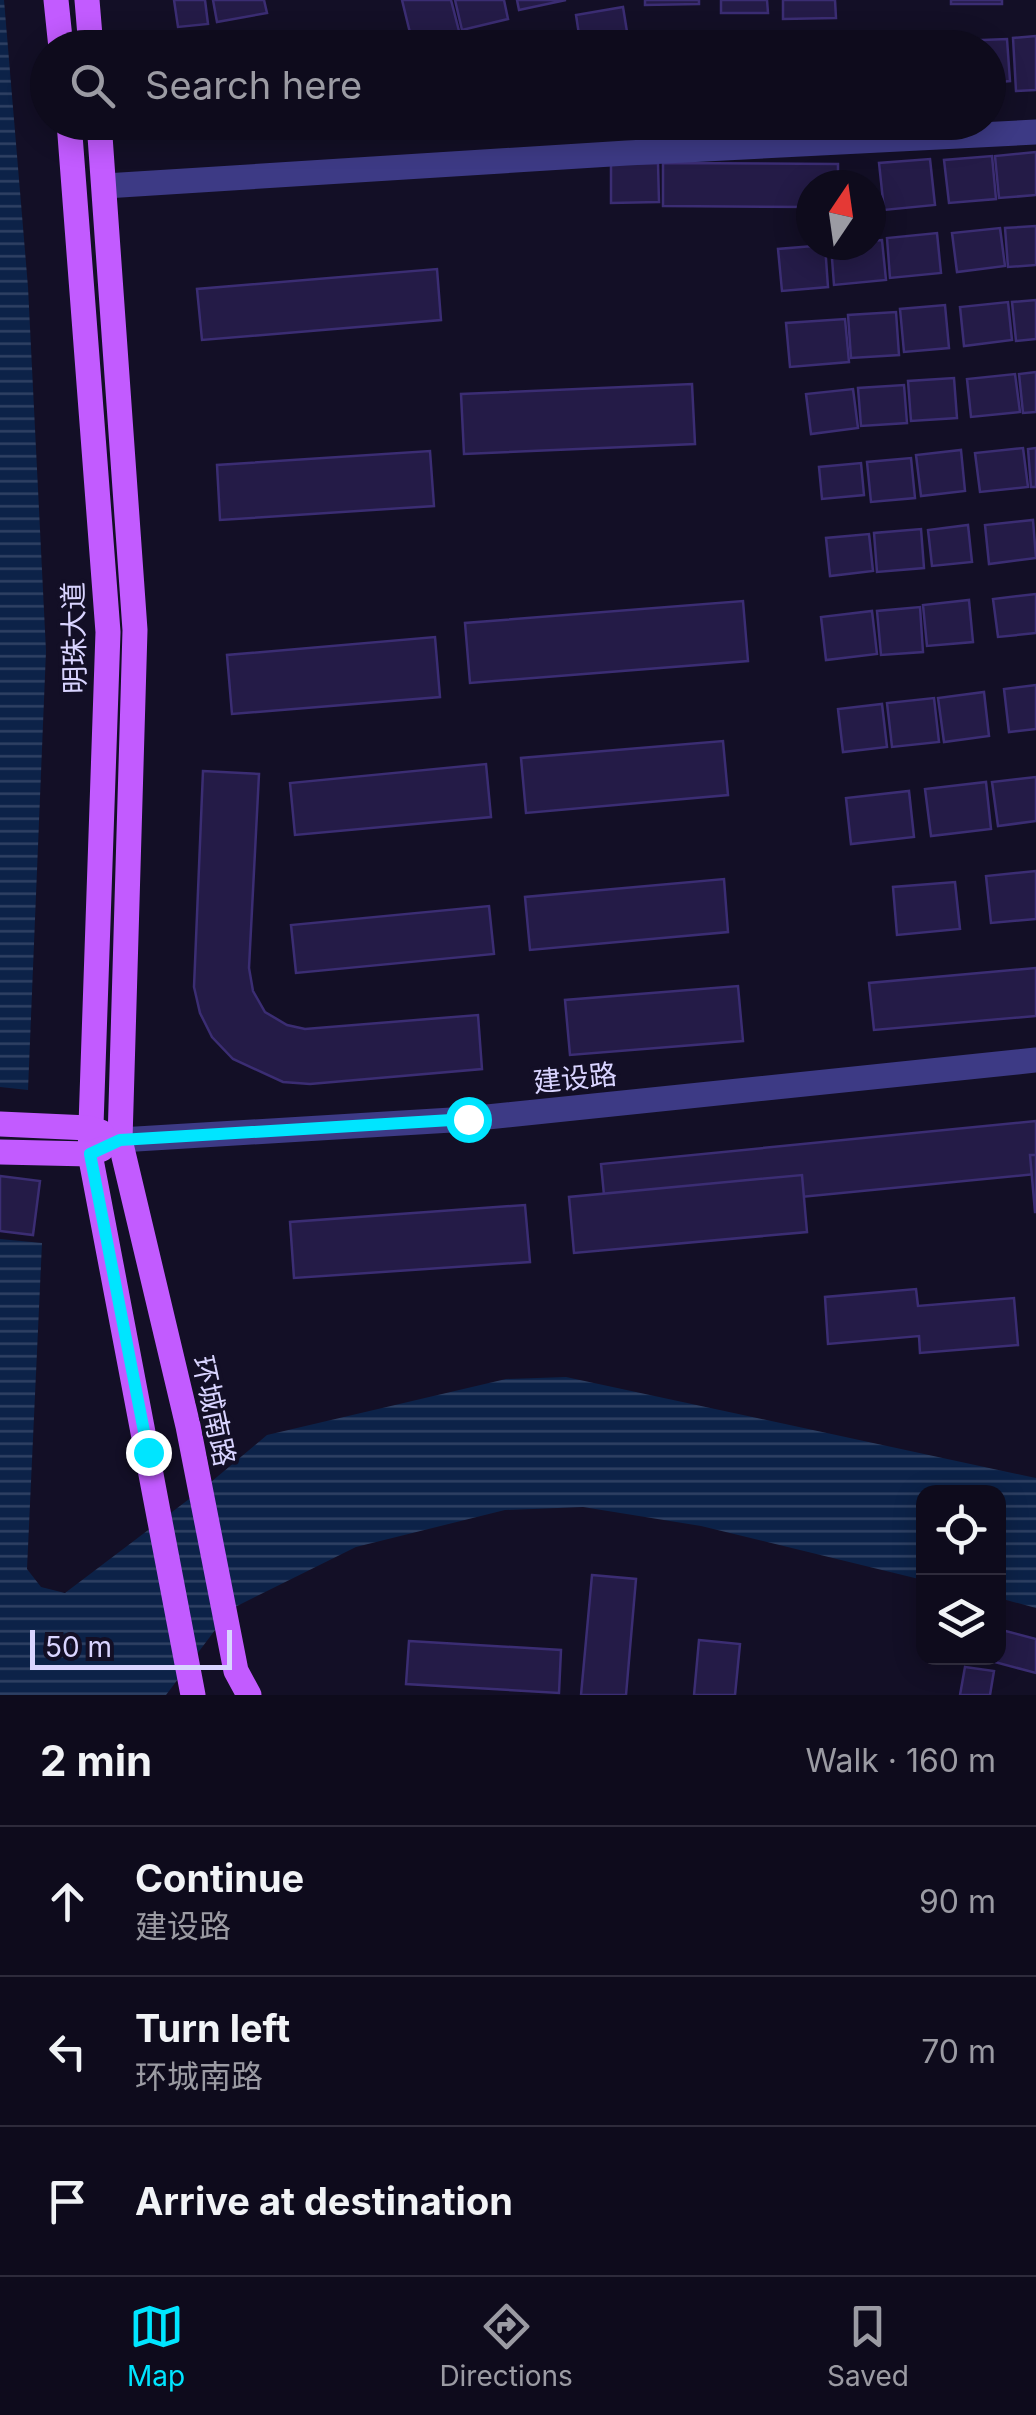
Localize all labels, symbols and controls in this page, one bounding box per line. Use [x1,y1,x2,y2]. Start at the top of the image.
search box [30,30,1006,140]
icon: search [65,58,120,113]
text: Search here [145,62,362,108]
north arrow [796,170,886,260]
street label: 明珠大道 [56,582,92,694]
street label: 建设路 [531,1057,619,1099]
route start [446,1097,492,1143]
street label: 环城南路 [186,1353,242,1469]
route end [126,1430,172,1476]
map controls [916,1485,1006,1665]
button: locate [916,1485,1006,1575]
button: layers [916,1575,1006,1665]
scale bar [30,1625,232,1670]
text: 50 m [45,1630,112,1664]
text: 2 min [40,1735,152,1786]
text: Walk · 160 m [806,1741,996,1780]
text: Continue [135,1855,304,1901]
icon: ahead [40,1874,95,1929]
text: 90 m [919,1882,996,1921]
text: 建设路 [135,1907,231,1946]
text: Turn left [135,2005,290,2051]
icon: left [40,2024,95,2079]
text: 70 m [921,2032,996,2071]
text: 环城南路 [135,2057,263,2096]
icon: arrive [40,2174,95,2229]
text: Arrive at destination [135,2178,513,2224]
tab: Map [127,2299,185,2393]
tab: Directions [439,2299,573,2393]
tab: Saved [827,2299,909,2393]

